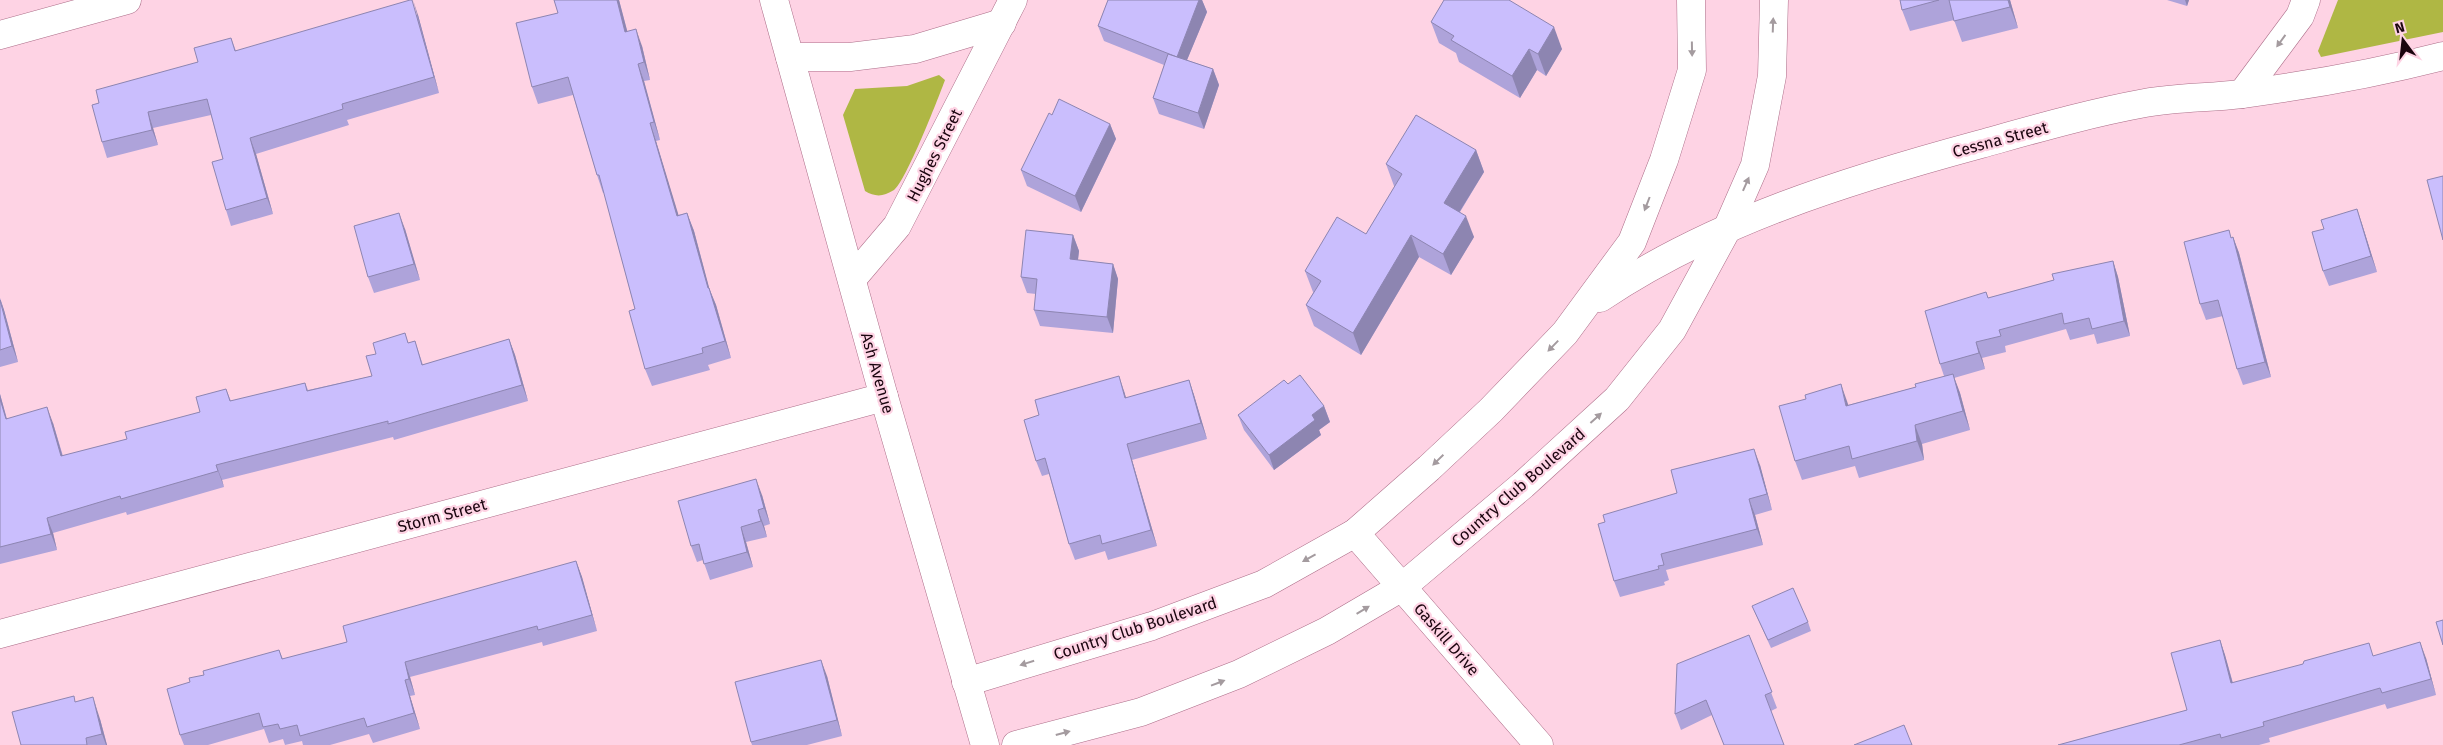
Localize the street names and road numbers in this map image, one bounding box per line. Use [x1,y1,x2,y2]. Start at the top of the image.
street label: Hughes Street [903,105,966,205]
street label: Cessna Street [1950,118,2050,161]
street label: Ash Avenue [857,330,898,416]
street label: Country Club Boulevard [1448,424,1589,550]
street label: Storm Street [396,494,489,536]
street label: Country Club Boulevard [1051,593,1219,664]
street label: Gaskill Drive [1410,599,1483,680]

